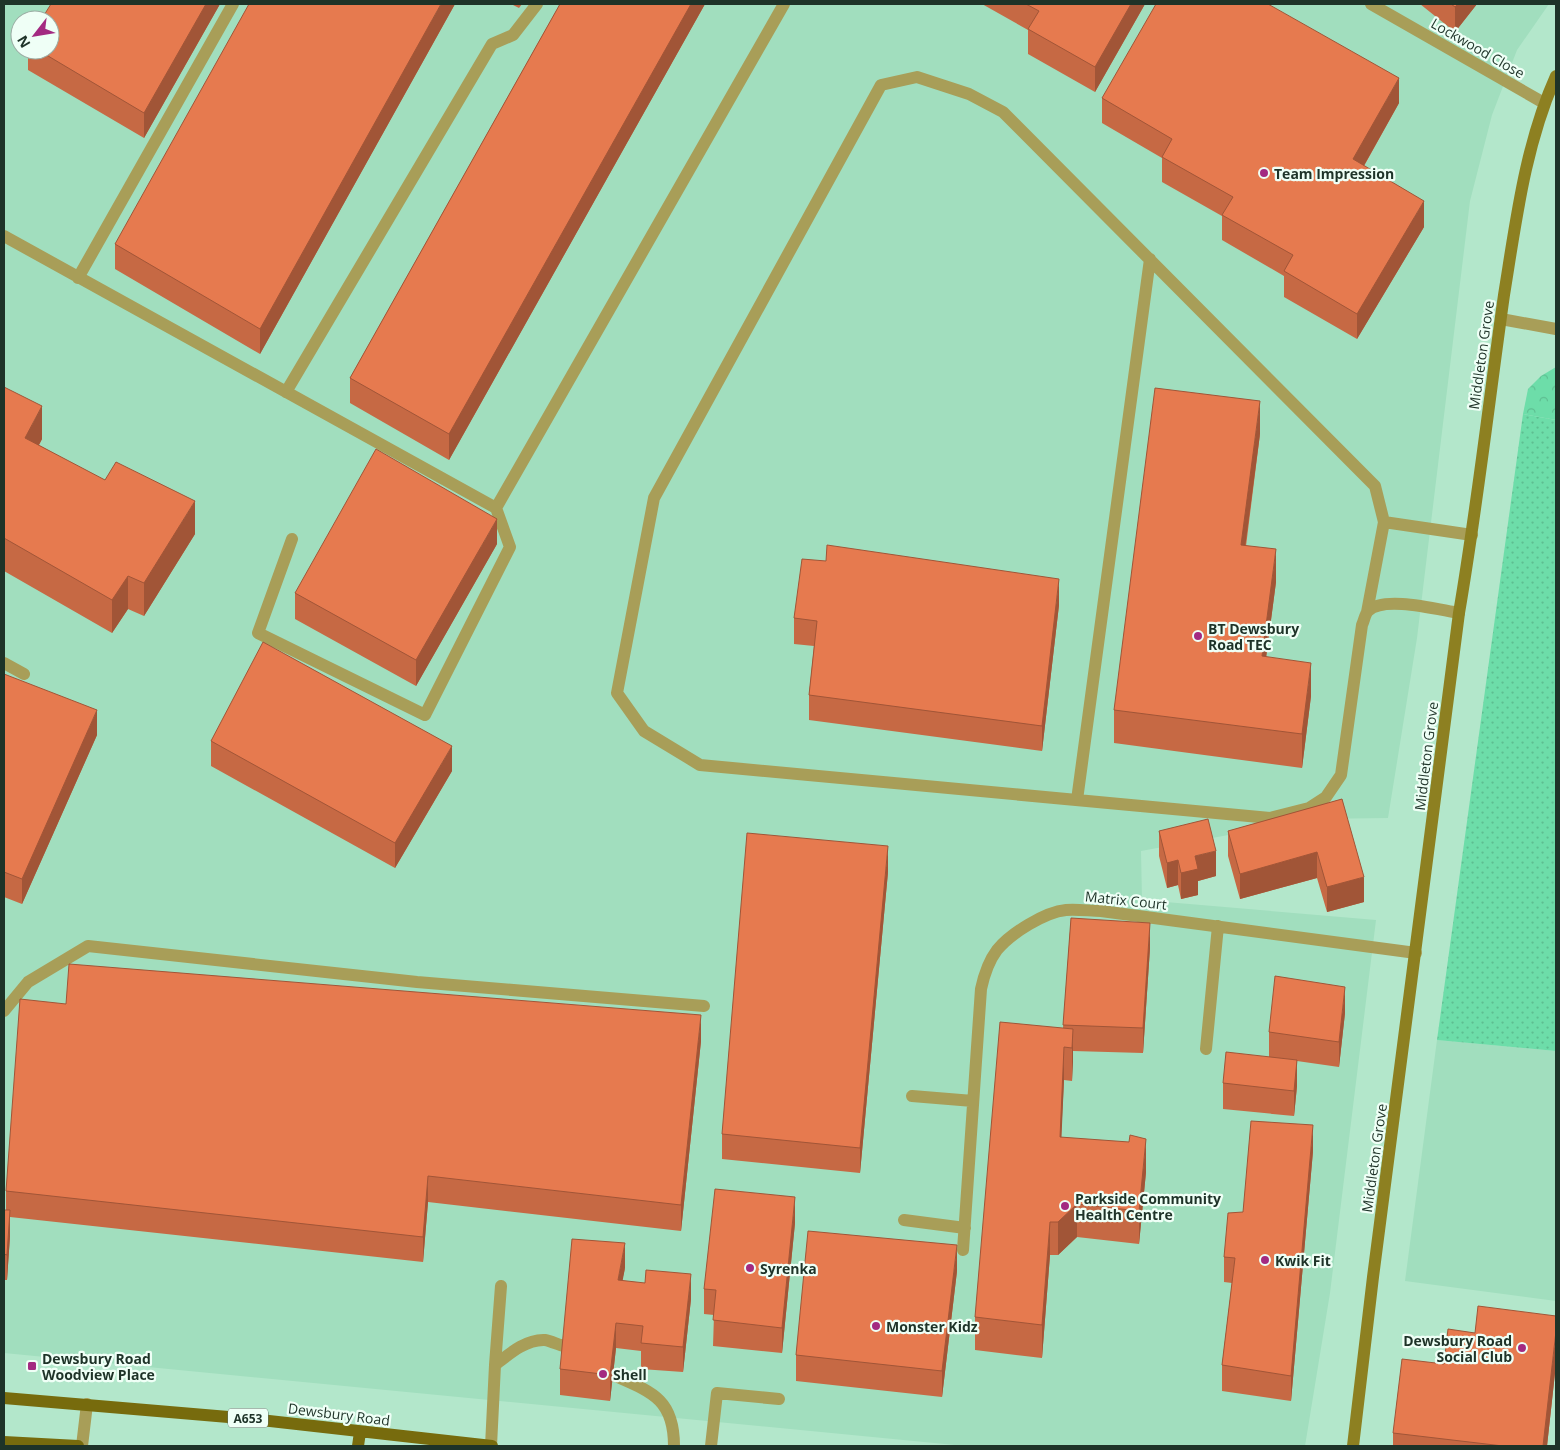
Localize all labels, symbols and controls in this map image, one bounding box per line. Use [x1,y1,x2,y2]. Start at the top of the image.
north arrow [10,10,60,60]
street label: Lockwood Close [1428,14,1528,83]
text: N [12,32,35,52]
place label: Team Impression [1274,164,1394,183]
marker: Team Impression [1258,167,1270,179]
street label: Middleton Grove [1464,299,1498,411]
place label: BT Dewsbury Road TEC [1208,619,1299,654]
marker: BT Dewsbury Road TEC [1192,630,1204,642]
street label: Middleton Grove [1410,700,1442,811]
street label: Matrix Court [1084,886,1168,914]
street label: Middleton Grove [1357,1102,1391,1214]
place label: Parkside Community Health Centre [1075,1189,1221,1224]
marker: Parkside Community Health Centre [1059,1200,1071,1212]
place label: Kwik Fit [1275,1251,1331,1270]
marker: Kwik Fit [1259,1254,1271,1266]
place label: Syrenka [760,1259,817,1278]
marker: Syrenka [744,1262,756,1274]
place label: Monster Kidz [886,1317,978,1336]
marker: Monster Kidz [870,1320,882,1332]
place label: Dewsbury Road Social Club [1403,1331,1512,1366]
marker: Dewsbury Road Social Club [1516,1342,1528,1354]
place label: Dewsbury Road Woodview Place [42,1349,155,1384]
marker: Dewsbury Road Woodview Place [26,1360,38,1372]
place label: Shell [613,1365,647,1384]
marker: Shell [597,1368,609,1380]
street label: Dewsbury Road [287,1398,391,1430]
road number: A653 [228,1409,268,1428]

